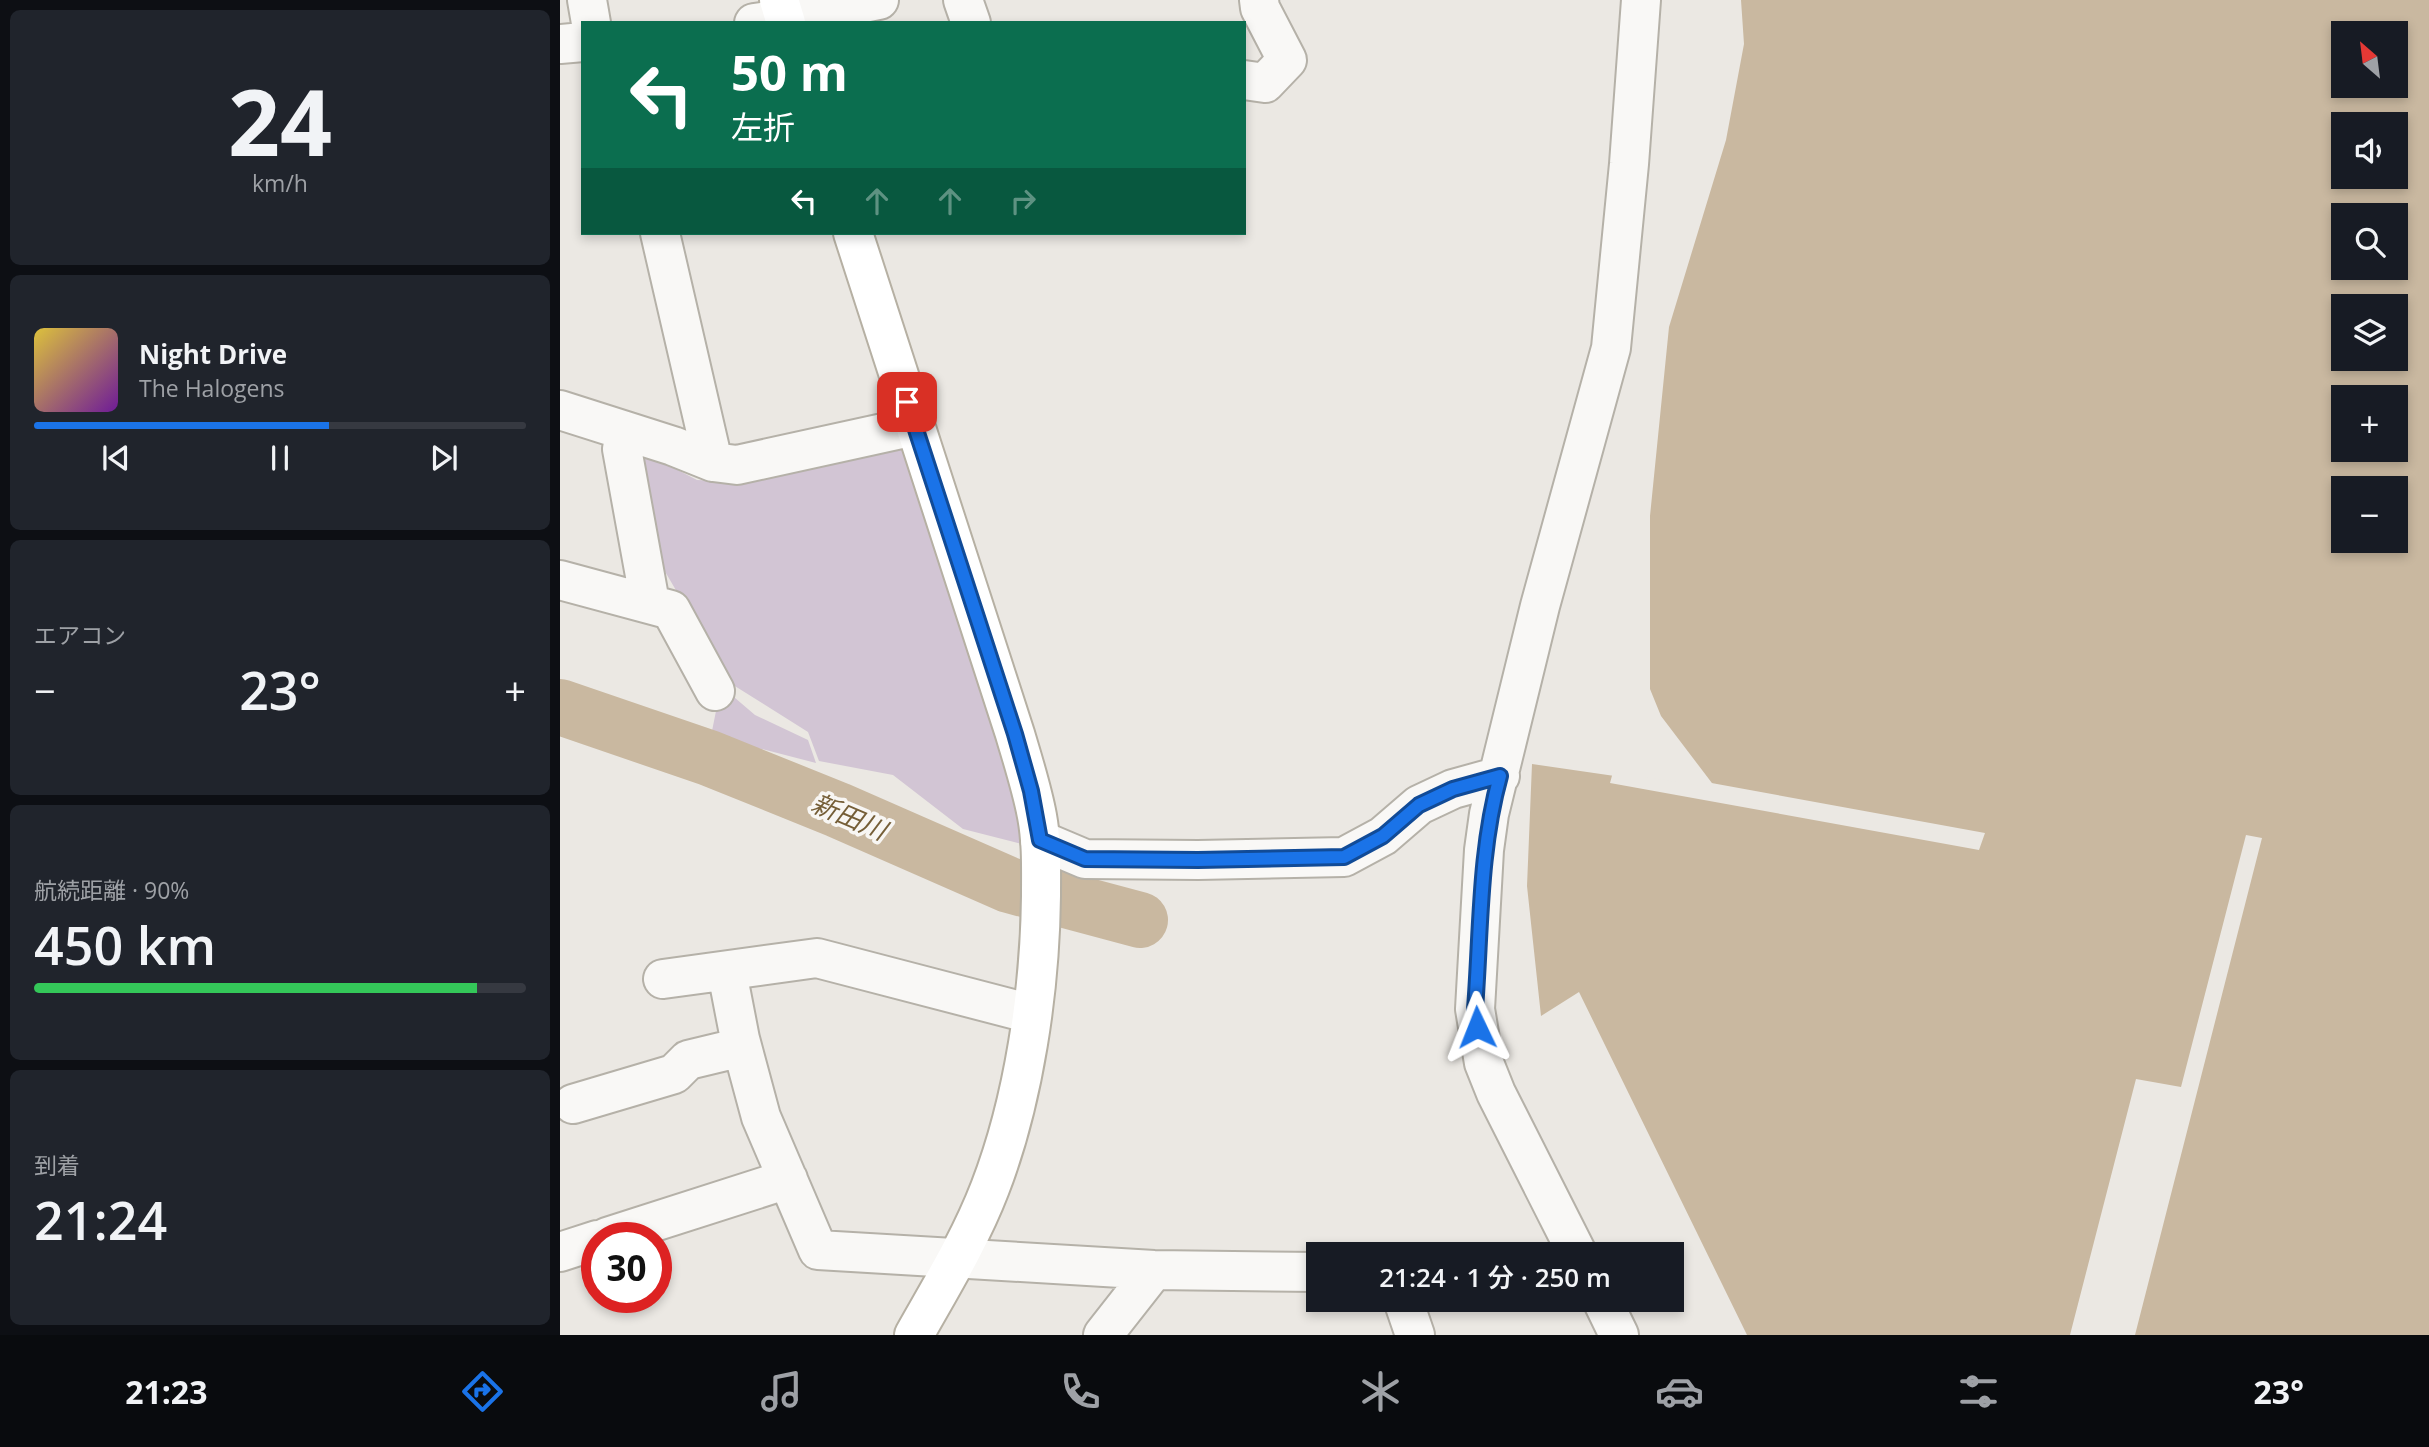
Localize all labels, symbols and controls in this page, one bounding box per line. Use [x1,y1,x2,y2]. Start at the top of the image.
north arrow [2331,21,2408,98]
map controls [2331,21,2408,553]
text: 50 m [731,39,848,105]
icon: left [616,49,707,140]
text: 24 [228,59,332,183]
text: 左折 [731,105,795,148]
button: sound [2331,112,2408,189]
text: km/h [252,167,308,199]
icon: left [785,182,823,220]
icon: ahead [858,182,896,220]
icon: ahead [931,182,969,220]
icon: right [1004,182,1042,220]
button: search [2331,203,2408,280]
button: layers [2331,294,2408,371]
text: Night Drive [139,336,287,372]
text: The Halogens [139,372,285,404]
pin [877,372,937,432]
icon: arrive [888,383,926,421]
button: + [2331,385,2408,462]
icon: previous [97,439,135,477]
icon: pause [261,439,299,477]
icon: next [425,439,463,477]
button: − [2331,476,2408,553]
text: エアコン [34,619,126,651]
text: 23° [239,654,321,725]
text: − [34,664,56,716]
text: + [504,664,526,716]
water label: 新田川 [806,784,895,849]
text: 航続距離 · 90% [34,874,189,906]
text: 450 km [34,909,216,980]
position arrow [1440,990,1514,1064]
text: 到着 [34,1149,80,1181]
text: 21:24 [34,1184,167,1255]
speed limit sign: 30 [581,1222,672,1313]
text: 21:24 · 1 分 · 250 m [1379,1259,1611,1295]
icon: directions [458,1367,507,1416]
icon: music [757,1367,806,1416]
icon: phone [1056,1367,1105,1416]
icon: climate [1356,1367,1405,1416]
icon: car [1655,1367,1704,1416]
icon: filters [1954,1367,2003,1416]
text: 21:23 [125,1370,207,1413]
text: 23° [2254,1370,2304,1413]

